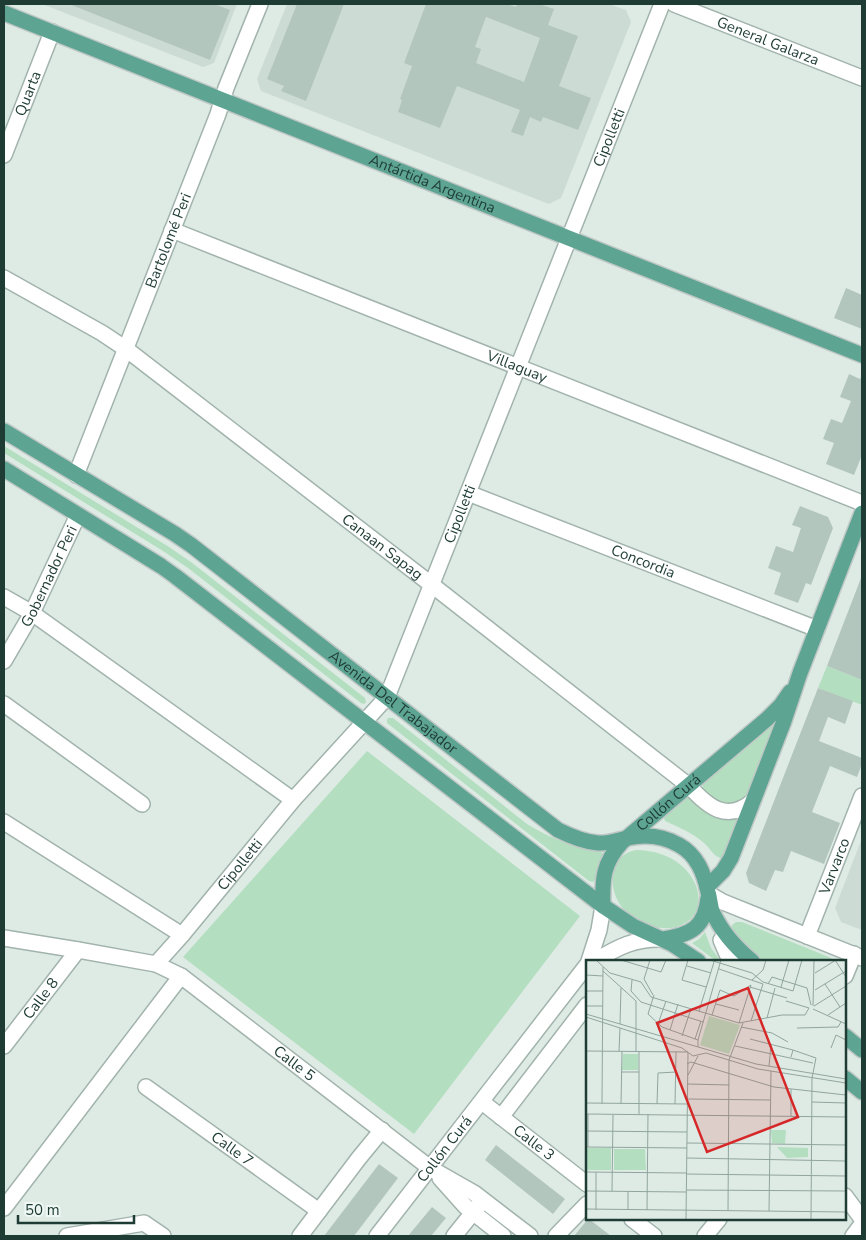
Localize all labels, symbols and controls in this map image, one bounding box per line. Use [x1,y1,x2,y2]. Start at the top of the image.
street label: General Galarza [714,12,822,70]
street label: Quarta [10,68,46,119]
street label: Cipolletti [588,105,630,170]
street label: Antártida Argentina [366,149,498,218]
street label: Bartolomé Peri [140,190,196,291]
street label: Villaguay [483,345,550,388]
street label: Cipolletti [439,482,480,546]
street label: Canaan Sapag [338,509,427,584]
street label: Gobernador Peri [16,522,82,631]
street label: Concordia [608,540,678,583]
street label: Avenida Del Trabajador [325,646,462,759]
street label: Collón Curá [632,769,705,836]
street label: Cipolletti [213,835,267,895]
street label: Varvarco [814,835,855,898]
inset map [586,960,846,1220]
street label: Calle 8 [18,974,63,1023]
street label: Calle 5 [269,1041,319,1086]
street label: Collón Curá [412,1112,477,1186]
street label: Calle 3 [509,1120,559,1165]
street label: Calle 7 [207,1127,257,1171]
scale bar [18,1192,134,1224]
text: 50 m [25,1200,60,1220]

